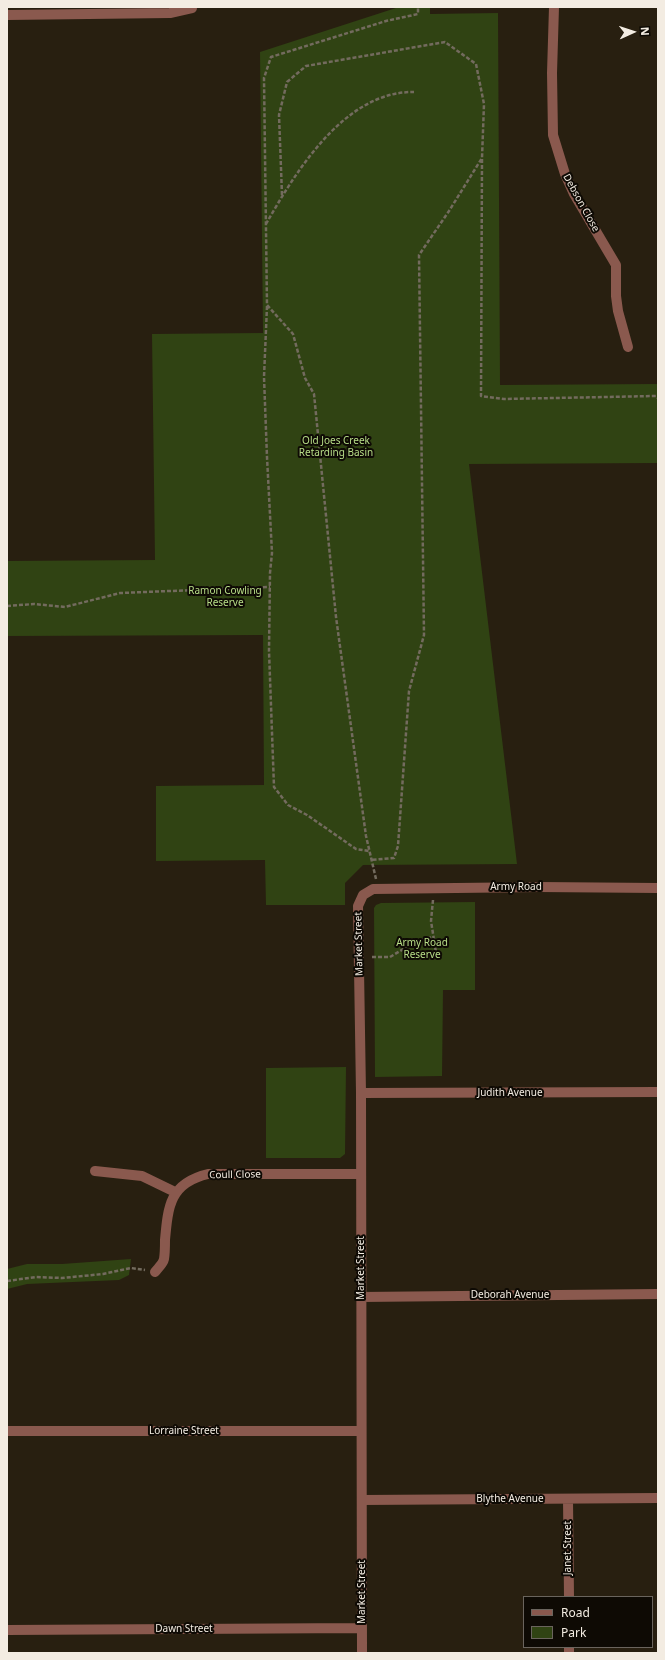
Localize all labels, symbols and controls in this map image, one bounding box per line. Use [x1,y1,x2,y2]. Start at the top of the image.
north arrow [613,12,653,52]
text: N [638,26,653,36]
street label: Debson Close [560,172,602,234]
park label: Old Joes Creek Retarding Basin [299,435,373,458]
park label: Ramon Cowling Reserve [188,585,262,608]
street label: Army Road [490,881,542,893]
street label: Market Street [352,912,366,976]
park label: Army Road Reserve [396,937,448,960]
street label: Judith Avenue [477,1087,543,1099]
street label: Coull Close [209,1169,261,1181]
street label: Market Street [355,1236,367,1300]
street label: Deborah Avenue [471,1289,549,1301]
street label: Lorraine Street [149,1425,219,1437]
street label: Blythe Avenue [476,1493,544,1505]
street label: Janet Street [562,1521,574,1575]
street label: Market Street [356,1560,368,1624]
legend [523,1596,653,1648]
text: Road [561,1604,590,1621]
street label: Dawn Street [155,1623,213,1635]
text: Park [561,1624,586,1641]

